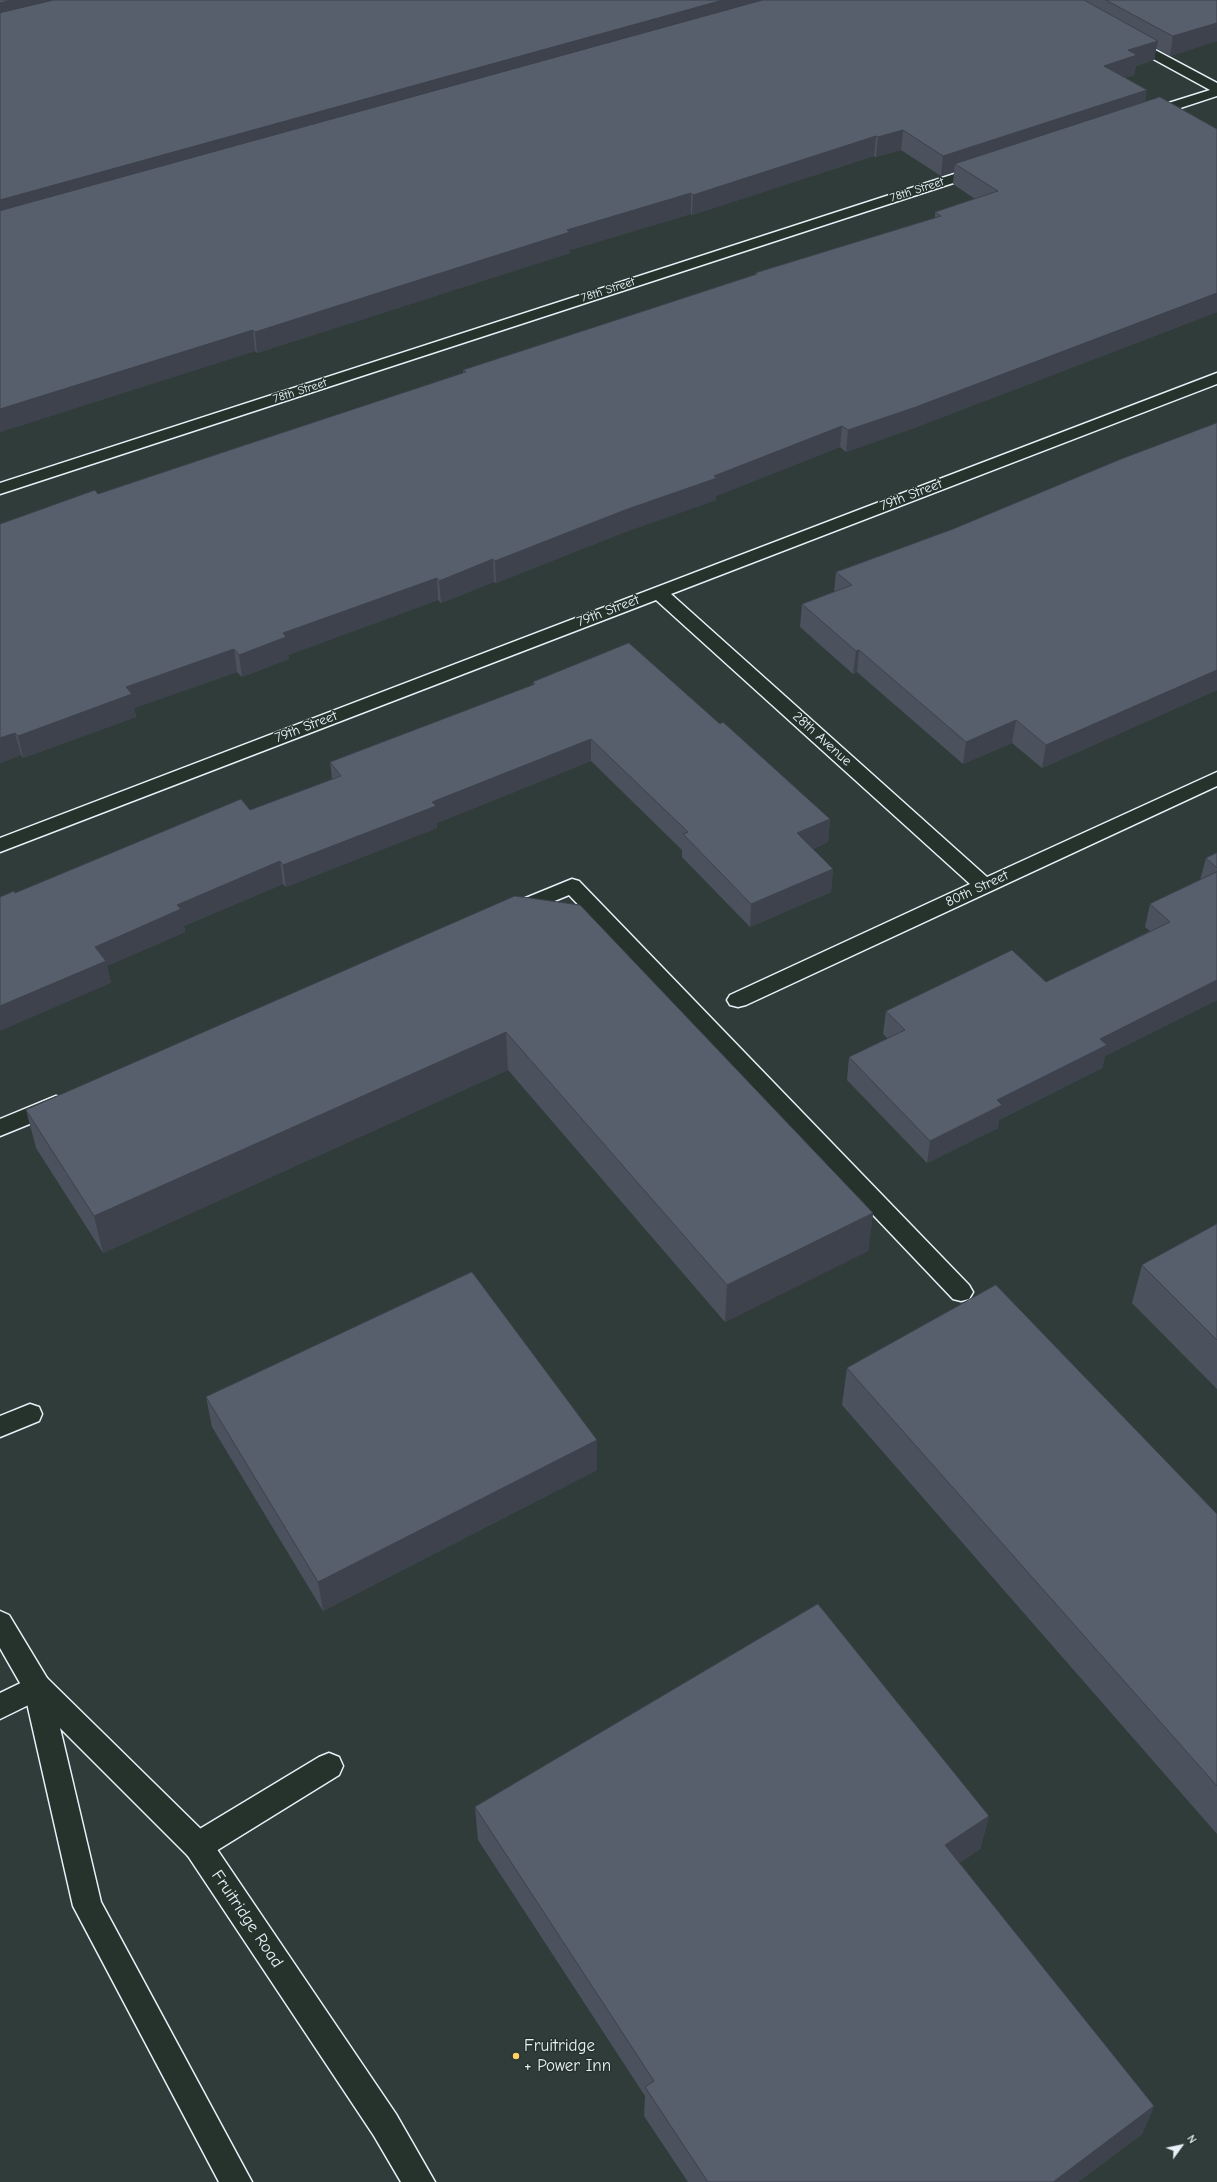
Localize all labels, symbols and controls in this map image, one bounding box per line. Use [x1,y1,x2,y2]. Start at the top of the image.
street label: 78th Street [888,175,946,205]
street label: 78th Street [579,275,637,305]
street label: 78th Street [271,376,329,406]
street label: 79th Street [878,475,944,515]
street label: 79th Street [575,591,641,631]
street label: 79th Street [273,707,339,747]
street label: 28th Avenue [789,708,855,770]
street label: 80th Street [943,867,1011,911]
street label: Fruitridge Road [207,1866,287,1972]
place label: Fruitridge + Power Inn [524,2036,611,2076]
marker: Fruitridge + Power Inn [511,2051,521,2061]
north arrow [1161,2126,1201,2166]
text: N [1184,2133,1199,2146]

